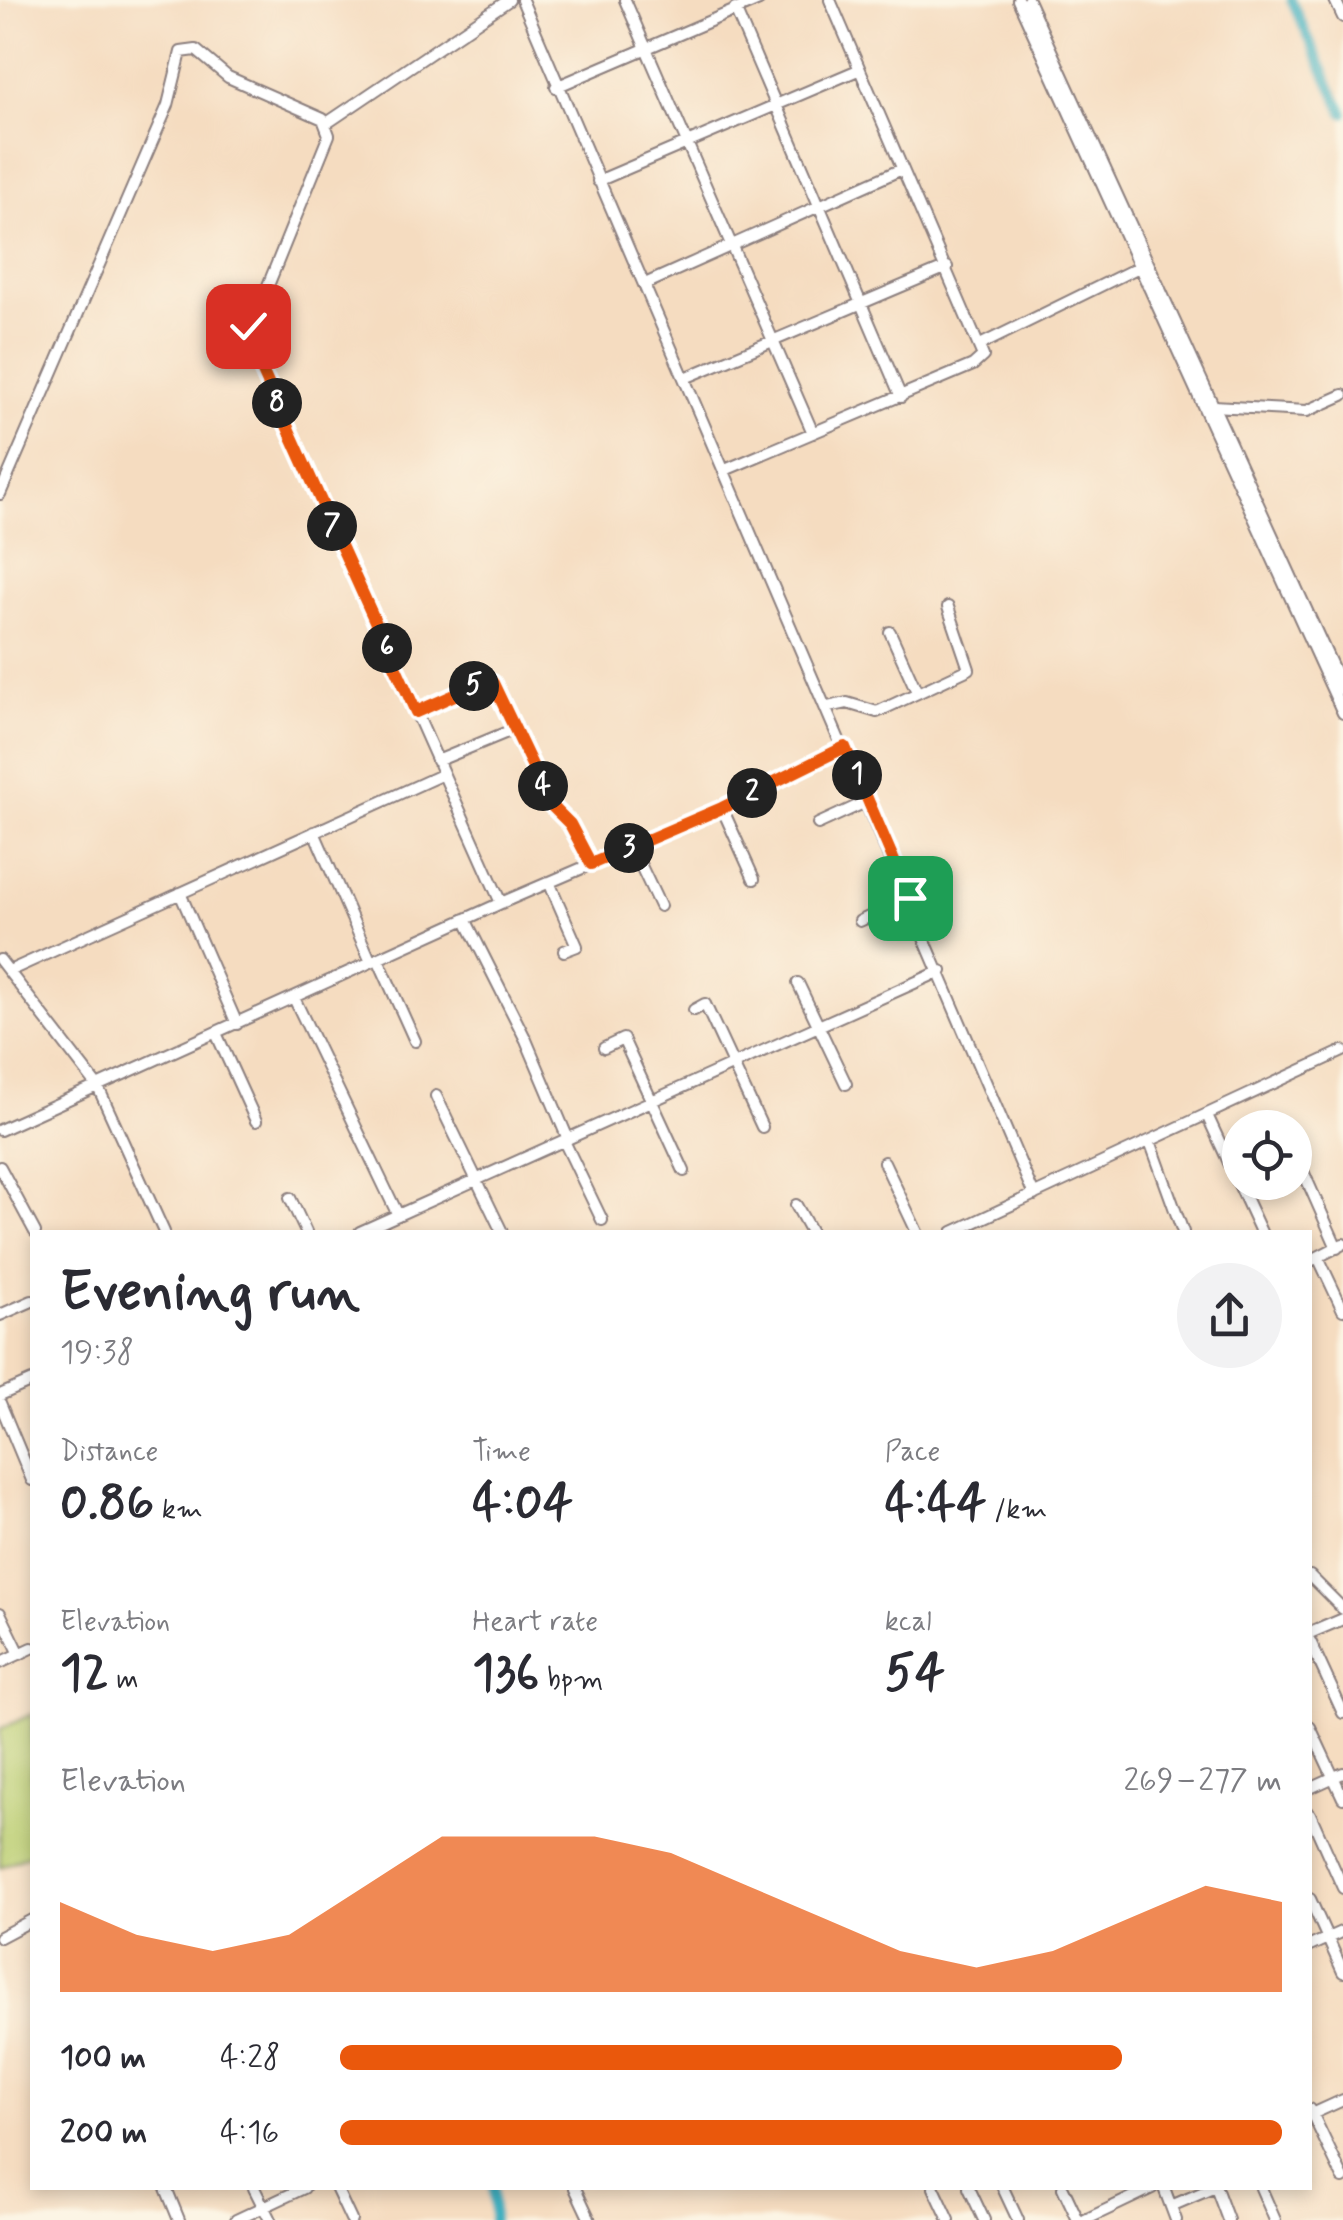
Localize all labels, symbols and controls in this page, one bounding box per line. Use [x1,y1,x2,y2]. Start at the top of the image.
pin [206,284,291,369]
icon: check [221,299,276,354]
pin: 8 [252,378,302,428]
text: 8 [269,384,285,421]
pin: 7 [307,501,357,551]
text: 7 [324,507,341,544]
pin: 6 [362,623,412,673]
text: 6 [380,629,394,666]
pin: 5 [449,661,499,711]
text: 5 [466,667,482,704]
pin: 1 [832,750,882,800]
text: 1 [851,756,863,793]
pin: 4 [518,761,568,811]
text: 4 [535,767,551,804]
pin: 2 [727,768,777,818]
text: 2 [745,774,759,811]
pin: 3 [604,823,654,873]
text: 3 [623,829,635,866]
pin [868,856,953,941]
icon: arrive [883,871,938,926]
map controls [1222,1110,1312,1200]
button: locate [1222,1110,1312,1200]
text: Evening run [60,1258,360,1330]
button: share [1177,1263,1282,1368]
text: 19:38 [60,1332,134,1374]
text: Distance [60,1434,158,1471]
text: Time [472,1434,531,1471]
text: Pace [885,1434,940,1471]
text: 0.86 [60,1471,154,1537]
text: 4:04 [472,1471,573,1537]
text: 4:44 [885,1471,987,1537]
text: km [154,1492,203,1529]
text: /km [987,1492,1047,1529]
text: Elevation [60,1604,170,1641]
text: Heart rate [472,1604,598,1641]
text: kcal [885,1604,932,1641]
text: 12 [60,1641,109,1707]
text: 136 [472,1641,539,1707]
text: 54 [885,1641,945,1707]
text: m [109,1662,139,1699]
text: bpm [539,1662,603,1699]
text: Elevation [60,1760,186,1802]
text: 269–277 m [1123,1760,1282,1802]
text: 100 m [60,2037,146,2079]
text: 4:28 [220,2037,280,2079]
text: 200 m [60,2112,147,2154]
text: 4:16 [220,2112,279,2154]

